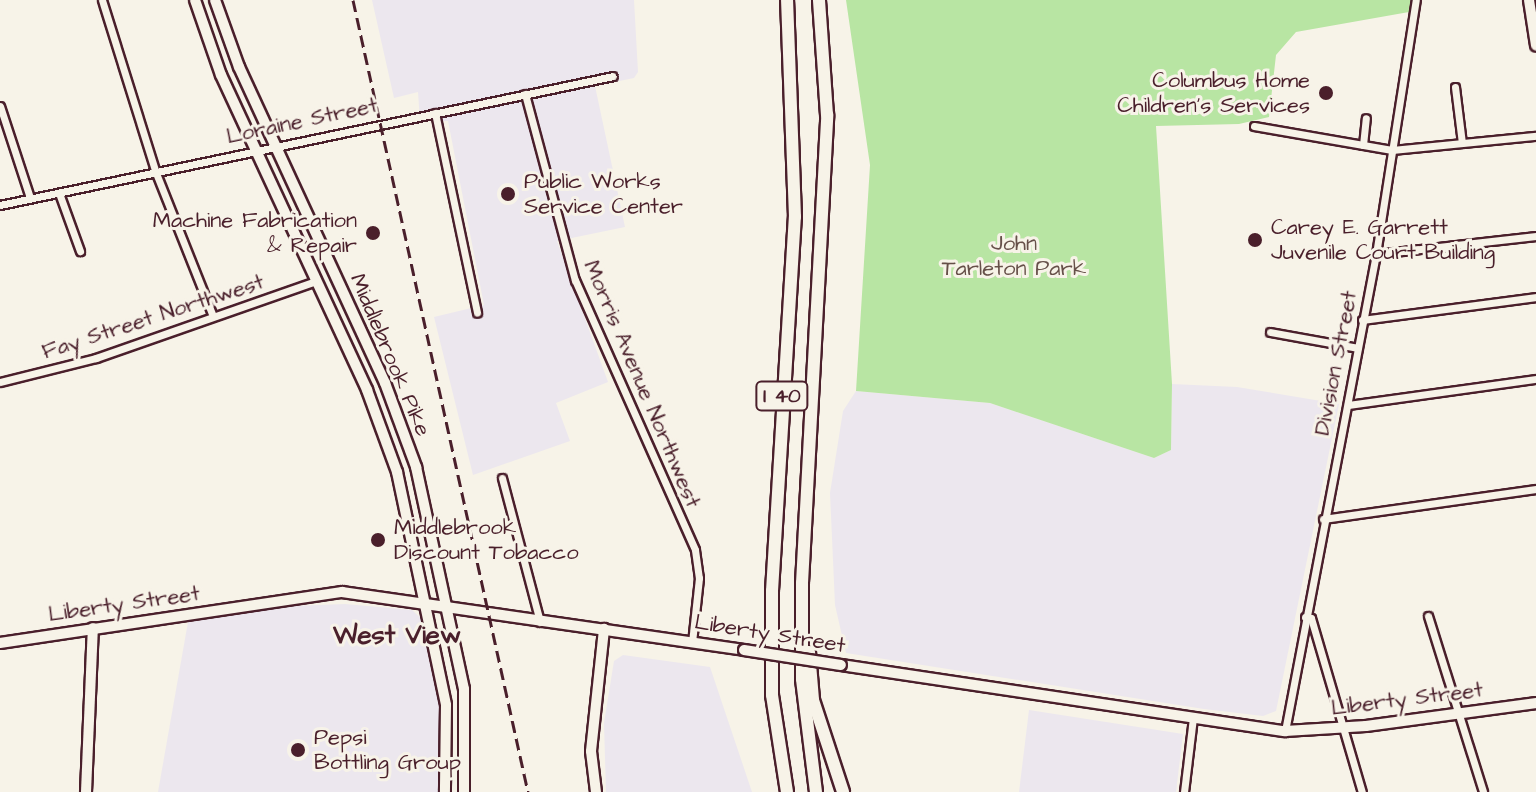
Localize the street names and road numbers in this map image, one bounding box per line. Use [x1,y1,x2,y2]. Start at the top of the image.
street label: Loraine Street [224,92,380,150]
street label: Morris Avenue Northwest [578,256,706,512]
street label: Fay Street Northwest [39,269,267,365]
street label: Middlebrook Pike [344,270,436,440]
street label: Division Street [1309,288,1363,438]
road number: I 40 [754,380,810,412]
street label: Liberty Street [47,580,201,628]
street label: Liberty Street [693,609,847,659]
street label: Liberty Street [1330,677,1484,721]

